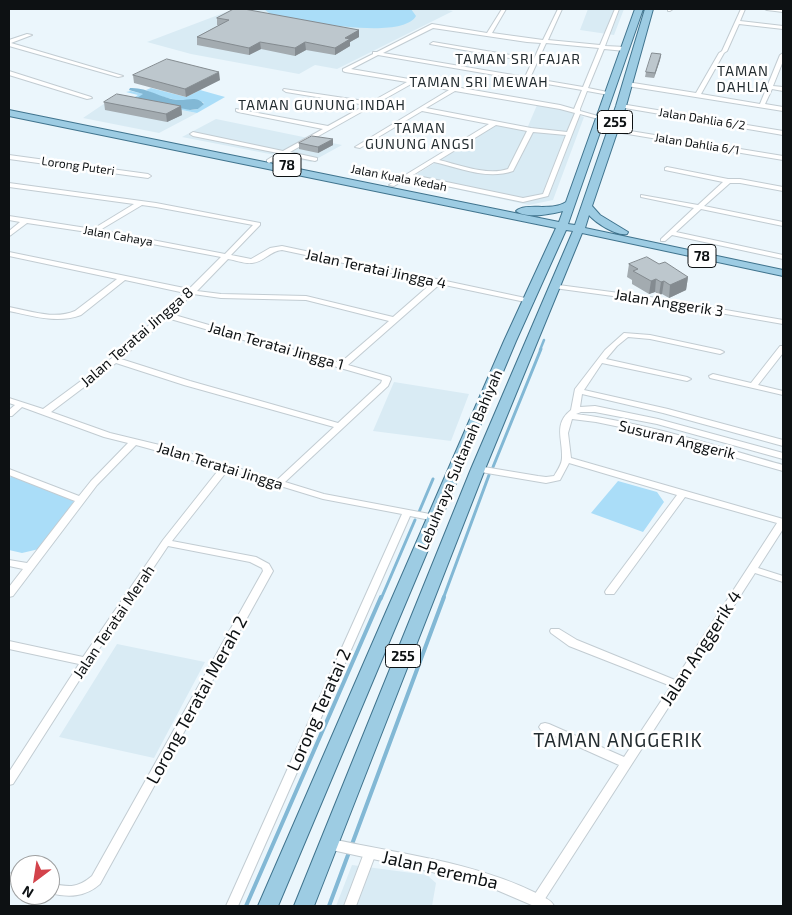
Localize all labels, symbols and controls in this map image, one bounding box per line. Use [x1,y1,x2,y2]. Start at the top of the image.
district label: TAMAN SRI FAJAR [453,51,583,67]
district label: TAMAN DAHLIA [716,63,770,95]
district label: TAMAN SRI MEWAH [407,74,551,90]
district label: TAMAN GUNUNG INDAH [236,97,408,113]
street label: Jalan Dahlia 6/2 [658,105,746,133]
road number: 255 [598,110,632,134]
district label: TAMAN GUNUNG ANGSI [364,120,476,152]
street label: Jalan Dahlia 6/1 [654,130,740,158]
street label: Lorong Puteri [41,154,115,178]
road number: 78 [273,154,301,176]
street label: Jalan Kuala Kedah [350,162,448,194]
street label: Jalan Cahaya [82,223,154,249]
street label: Jalan Teratai Jingga 4 [304,245,448,293]
road number: 78 [688,245,716,268]
street label: Jalan Teratai Jingga 8 [77,283,197,391]
street label: Jalan Anggerik 3 [613,286,725,320]
street label: Jalan Teratai Jingga 1 [206,318,346,374]
street label: Lebuhraya Sultanah Bahiyah [414,367,506,553]
street label: Susuran Anggerik [617,417,737,463]
street label: Jalan Teratai Jingga [155,438,285,494]
street label: Jalan Teratai Merah [69,562,159,682]
street label: Jalan Anggerik 4 [656,586,746,710]
street label: Lorong Teratai Merah 2 [142,612,252,788]
road number: 255 [386,644,420,668]
street label: Lorong Teratai 2 [282,645,356,775]
district label: TAMAN ANGGERIK [531,730,705,752]
street label: Jalan Peremba [380,846,500,894]
north arrow [10,855,60,905]
text: N [19,883,36,902]

